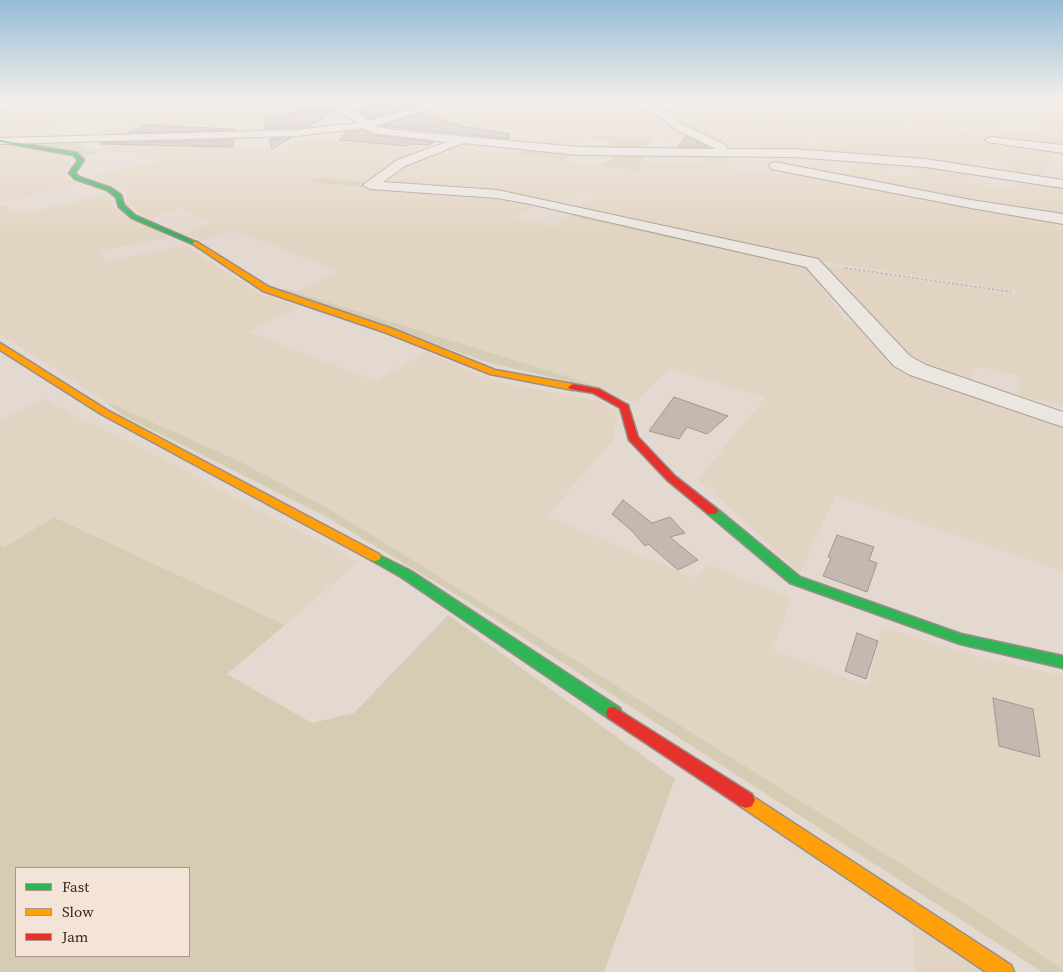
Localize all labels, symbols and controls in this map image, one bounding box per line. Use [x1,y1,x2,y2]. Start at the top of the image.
legend [15,867,190,957]
text: Fast [62,876,89,897]
text: Slow [62,901,94,922]
text: Jam [62,926,88,947]

